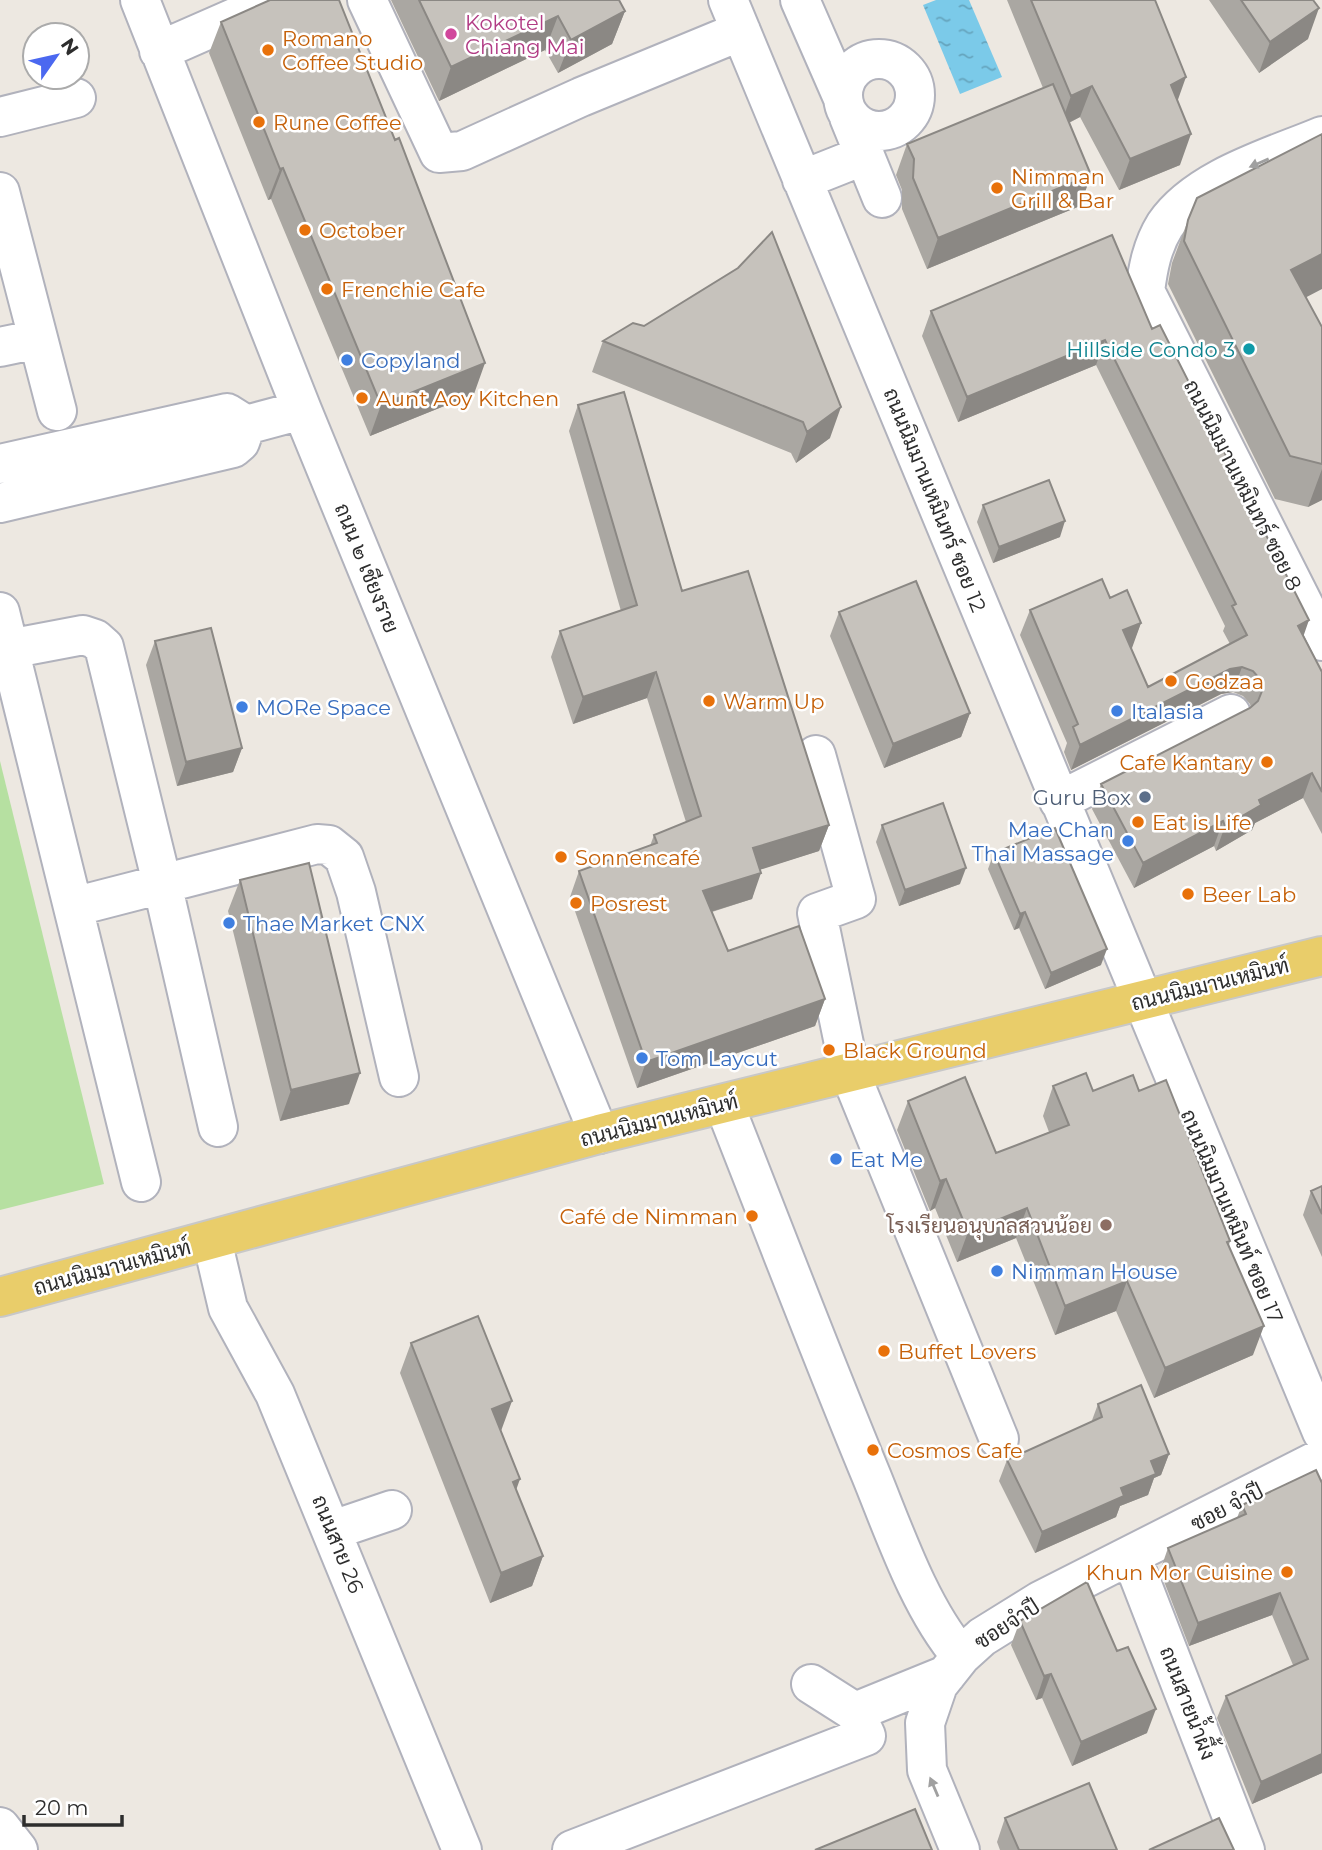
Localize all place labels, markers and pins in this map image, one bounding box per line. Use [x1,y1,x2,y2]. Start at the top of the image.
place label: Kokotel Chiang Mai [465,10,584,59]
place label: Romano Coffee Studio [282,26,423,75]
marker: Kokotel Chiang Mai [443,26,459,42]
marker: Romano Coffee Studio [260,42,276,58]
place label: Rune Coffee [273,110,402,135]
marker: Rune Coffee [251,114,267,130]
place label: Nimman Grill & Bar [1011,164,1114,213]
marker: Nimman Grill & Bar [989,180,1005,196]
place label: October [319,218,405,243]
marker: October [297,222,313,238]
place label: Frenchie Cafe [341,277,486,302]
marker: Frenchie Cafe [319,281,335,297]
place label: Hillside Condo 3 [1066,337,1235,362]
marker: Hillside Condo 3 [1241,341,1257,357]
place label: Copyland [361,348,460,373]
marker: Copyland [339,352,355,368]
place label: Aunt Aoy Kitchen [376,386,559,411]
marker: Aunt Aoy Kitchen [354,390,370,406]
place label: Godzaa [1185,669,1264,694]
marker: Godzaa [1163,673,1179,689]
place label: Warm Up [723,689,824,714]
marker: Warm Up [701,693,717,709]
place label: MORe Space [256,695,391,720]
marker: MORe Space [234,699,250,715]
place label: Italasia [1131,699,1204,724]
marker: Italasia [1109,703,1125,719]
place label: Cafe Kantary [1119,750,1254,775]
marker: Cafe Kantary [1259,754,1275,770]
place label: Guru Box [1033,785,1131,810]
marker: Guru Box [1137,789,1153,805]
place label: Eat is Life [1152,810,1251,835]
marker: Eat is Life [1130,814,1146,830]
place label: Mae Chan Thai Massage [972,817,1114,866]
marker: Mae Chan Thai Massage [1120,833,1136,849]
place label: Sonnencafé [575,845,700,870]
marker: Sonnencafé [553,849,569,865]
place label: Beer Lab [1202,882,1296,907]
marker: Beer Lab [1180,886,1196,902]
place label: Posrest [590,891,668,916]
marker: Posrest [568,895,584,911]
place label: Thae Market CNX [243,911,425,936]
marker: Thae Market CNX [221,915,237,931]
place label: Black Ground [843,1038,987,1063]
marker: Black Ground [821,1042,837,1058]
place label: Tom Laycut [656,1046,778,1071]
marker: Tom Laycut [634,1050,650,1066]
place label: Eat Me [850,1147,923,1172]
marker: Eat Me [828,1151,844,1167]
place label: Café de Nimman [559,1204,738,1229]
marker: Café de Nimman [744,1208,760,1224]
place label: โรงเรียนอนุบาลสวนน้อย [886,1213,1092,1240]
marker: โรงเรียนอนุบาลสวนน้อย [1098,1217,1114,1233]
place label: Nimman House [1011,1259,1178,1284]
marker: Nimman House [989,1263,1005,1279]
place label: Buffet Lovers [898,1339,1036,1364]
marker: Buffet Lovers [876,1343,892,1359]
place label: Cosmos Cafe [887,1438,1023,1463]
marker: Cosmos Cafe [865,1442,881,1458]
place label: Khun Mor Cuisine [1086,1560,1273,1585]
marker: Khun Mor Cuisine [1279,1564,1295,1580]

